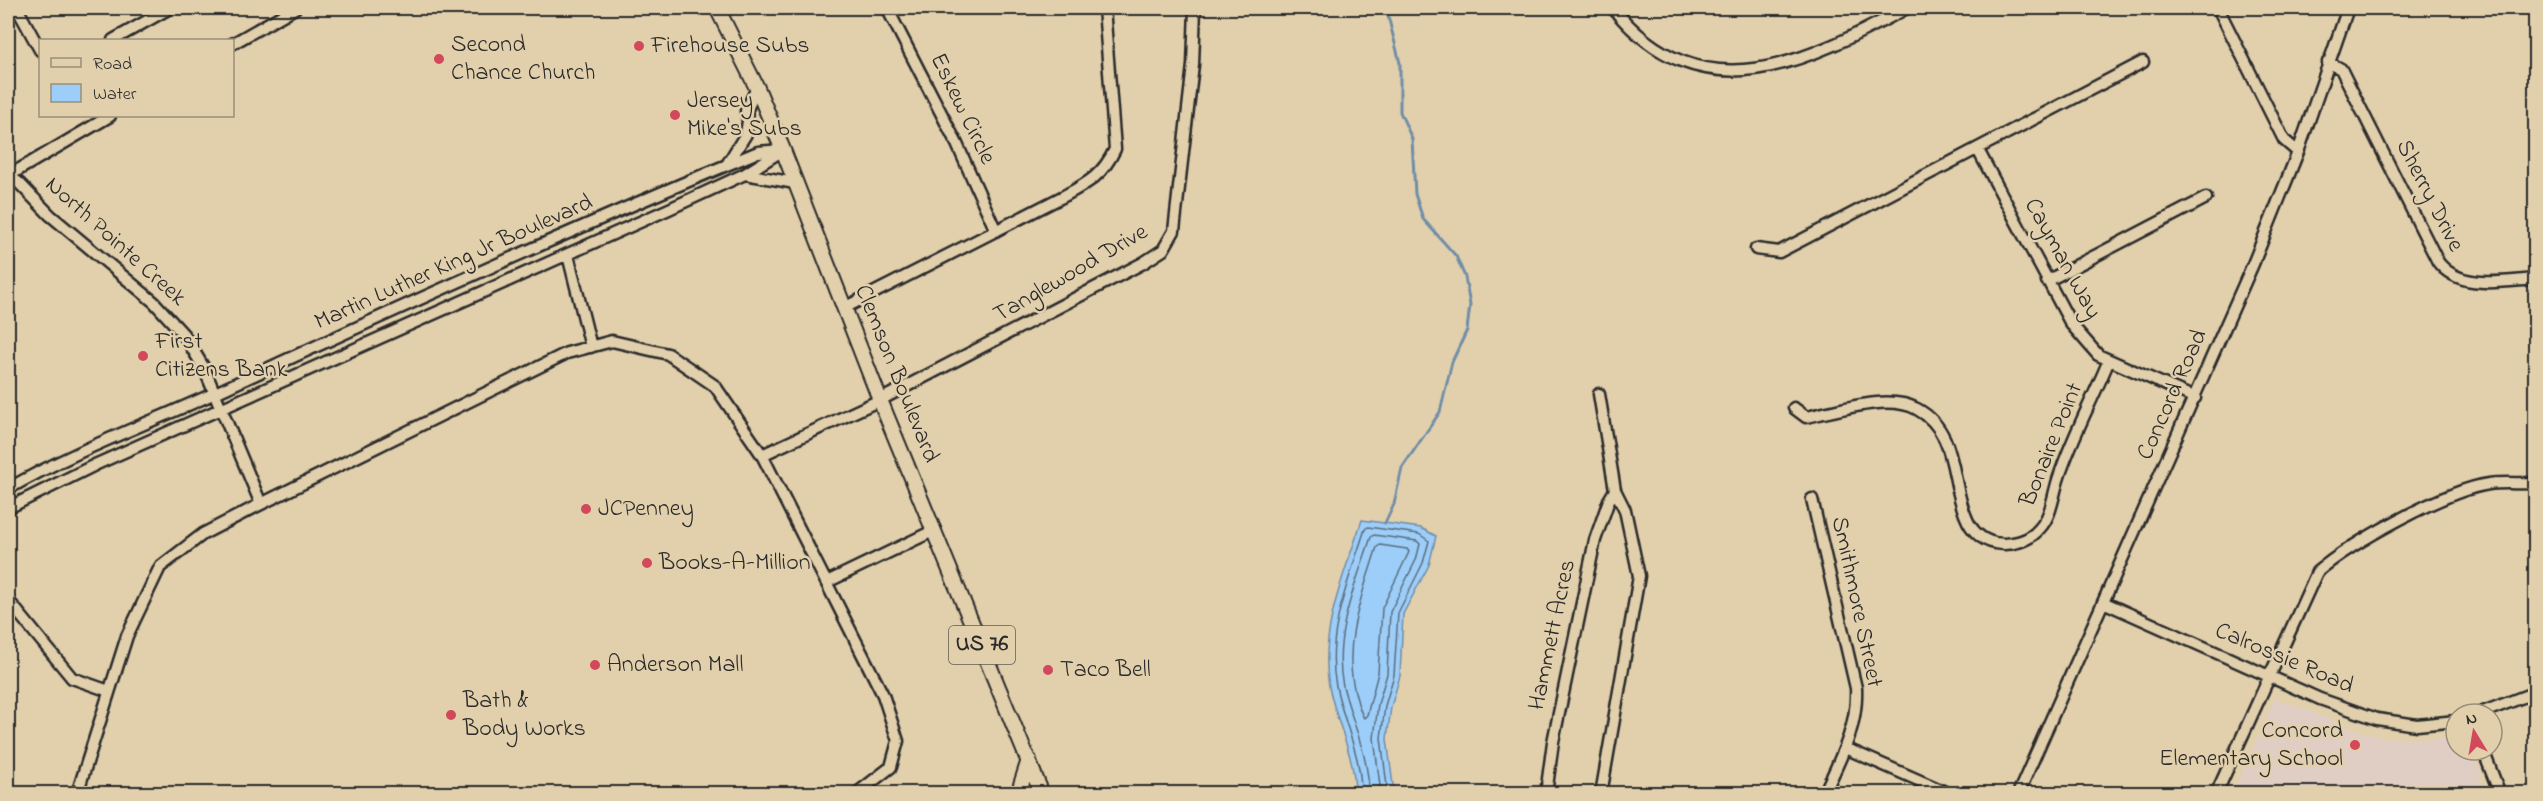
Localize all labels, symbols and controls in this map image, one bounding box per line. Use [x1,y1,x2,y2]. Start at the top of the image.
place label: Second Chance Church [451,28,596,91]
place label: Firehouse Subs [650,29,810,64]
legend [39,39,234,117]
marker: Firehouse Subs [632,39,646,53]
street label: Eskew Circle [920,47,1004,171]
text: Road [93,52,132,78]
marker: Second Chance Church [432,52,446,66]
text: Water [93,82,137,108]
place label: Jersey Mike's Subs [687,84,802,147]
marker: Jersey Mike's Subs [668,108,682,122]
street label: Sherry Drive [2385,134,2472,259]
street label: North Pointe Creek [36,169,194,316]
street label: Martin Luther King Jr Boulevard [309,186,599,340]
street label: Cayman Way [2013,192,2110,326]
street label: Tanglewood Drive [987,215,1155,332]
street label: Clemson Boulevard [844,280,948,469]
street label: Concord Road [2129,324,2218,466]
place label: First Citizens Bank [154,325,288,388]
marker: First Citizens Bank [136,349,150,363]
street label: Bonaire Point [2011,378,2093,513]
place label: JCPenney [598,492,694,528]
marker: JCPenney [579,502,593,516]
street label: Smithmore Street [1821,513,1891,691]
place label: Books-A-Million [658,546,811,581]
marker: Books-A-Million [640,556,654,570]
street label: Hammett Acres [1520,557,1586,713]
street label: Calrossie Road [2209,614,2359,704]
road number: US 76 [949,626,1015,664]
place label: Anderson Mall [607,648,743,683]
place label: Taco Bell [1060,653,1151,688]
marker: Anderson Mall [588,658,602,672]
marker: Taco Bell [1041,663,1055,677]
place label: Bath & Body Works [462,684,586,748]
north arrow [2444,702,2504,762]
text: N [2464,706,2479,732]
marker: Bath & Body Works [444,708,458,722]
place label: Concord Elementary School [2159,714,2344,778]
marker: Concord Elementary School [2348,738,2362,752]

